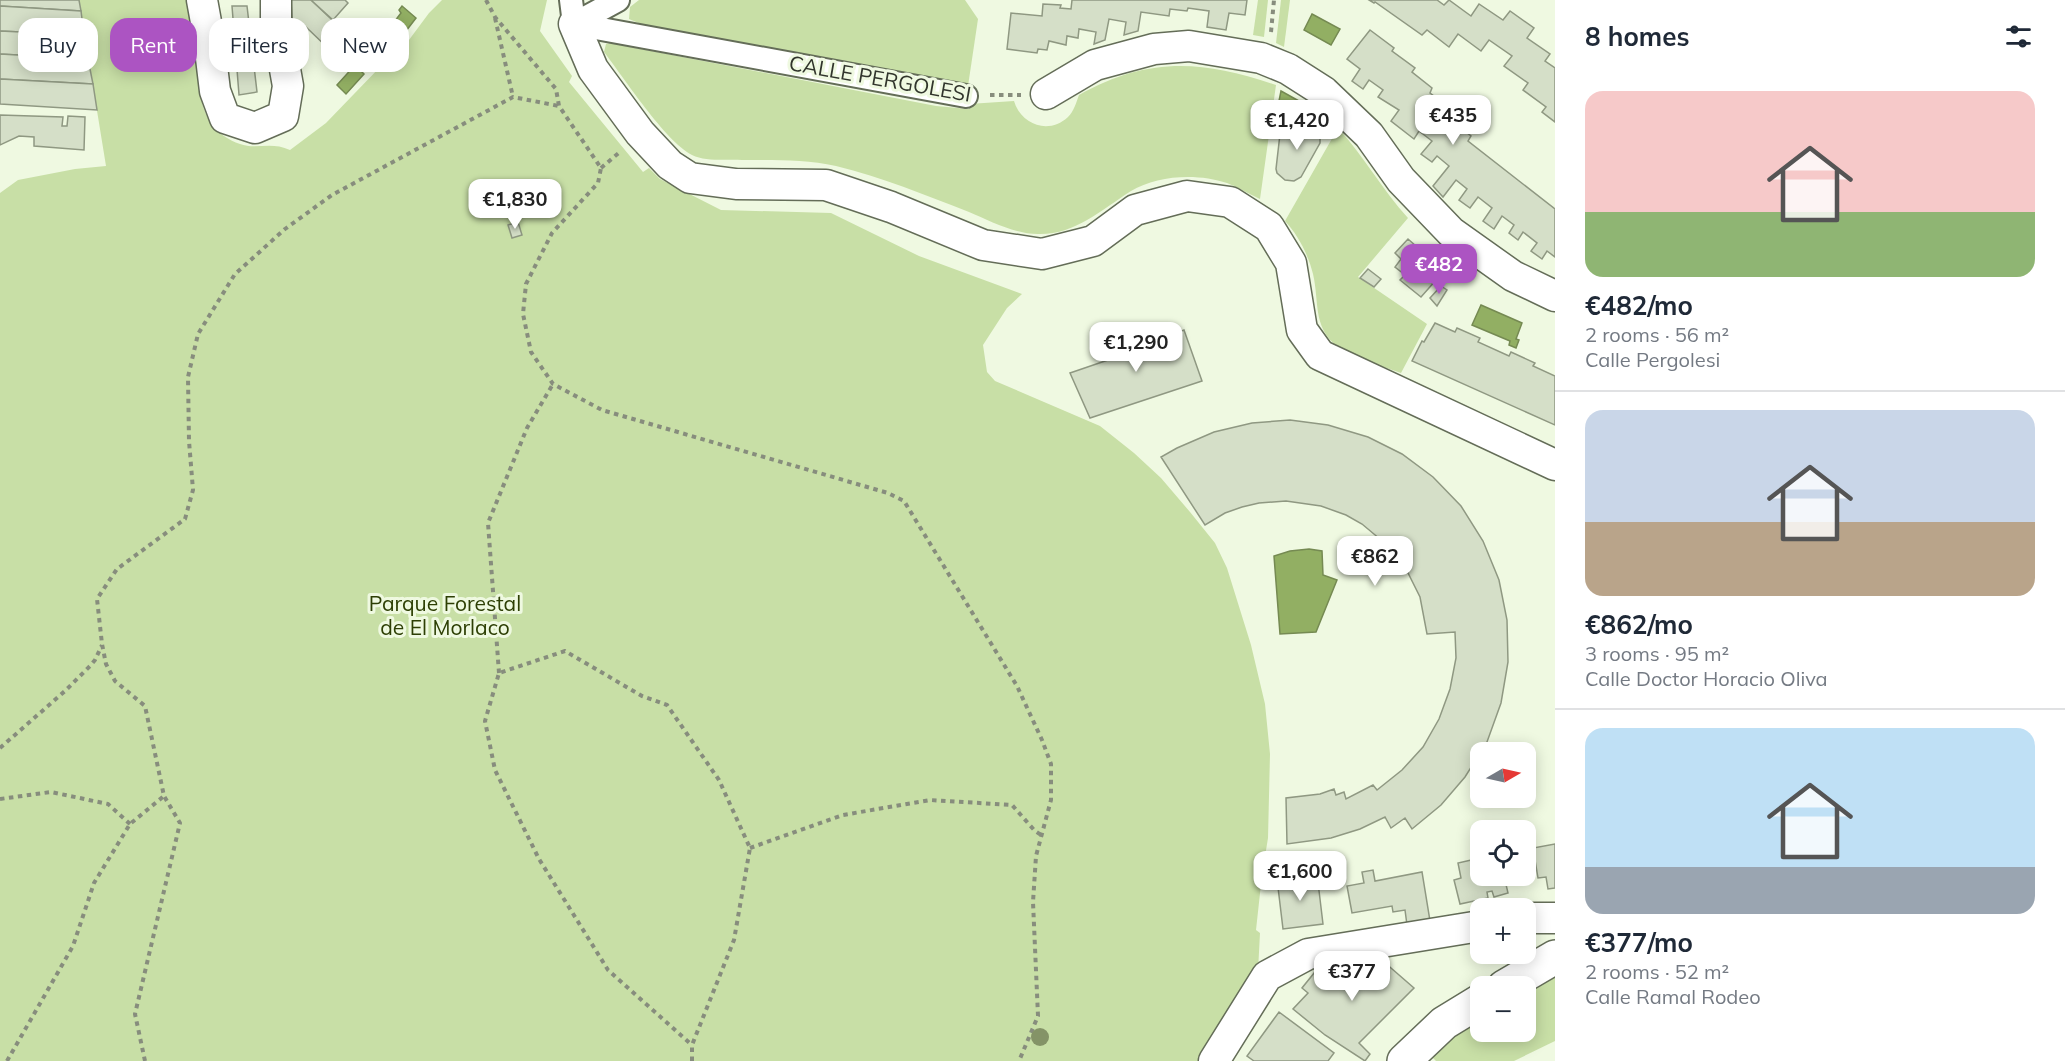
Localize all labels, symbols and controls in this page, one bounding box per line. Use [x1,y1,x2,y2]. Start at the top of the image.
chip: Buy [18,18,98,72]
chip: Rent [110,18,197,72]
chip: Filters [209,18,309,72]
chip: New [321,18,409,72]
text: 8 homes [1585,20,1689,53]
icon: filters [2002,20,2035,53]
street label: CALLE PERGOLESI [787,49,973,107]
pin: €435 [1417,95,1489,146]
pin: €1,420 [1248,100,1346,151]
text: €435 [1429,102,1477,127]
text: €1,420 [1265,107,1329,132]
icon: home [1756,130,1864,238]
pin: €1,830 [466,179,564,230]
text: €1,830 [483,186,547,211]
pin: €482 [1403,244,1475,295]
text: €482 [1415,251,1463,276]
text: €482/mo [1585,289,1693,322]
pin: €1,290 [1087,322,1185,373]
text: 2 rooms · 56 m² [1585,322,1729,347]
text: €1,290 [1104,329,1168,354]
text: Calle Pergolesi [1585,347,1720,372]
icon: home [1756,449,1864,557]
pin: €862 [1339,536,1411,587]
text: €862 [1351,543,1399,568]
park label: Parque Forestal de El Morlaco [369,590,521,640]
text: €862/mo [1585,608,1693,641]
text: 3 rooms · 95 m² [1585,641,1729,666]
text: Calle Doctor Horacio Oliva [1585,666,1828,691]
north arrow [1470,742,1536,808]
map controls [1470,742,1536,1042]
icon: home [1756,767,1864,875]
button: locate [1470,820,1536,886]
pin: €1,600 [1251,851,1349,902]
text: €1,600 [1268,858,1332,883]
button: + [1470,898,1536,964]
text: €377/mo [1585,926,1693,959]
pin: €377 [1316,951,1388,1002]
text: €377 [1328,958,1376,983]
text: 2 rooms · 52 m² [1585,959,1729,984]
button: − [1470,976,1536,1042]
text: Calle Ramal Rodeo [1585,984,1761,1009]

